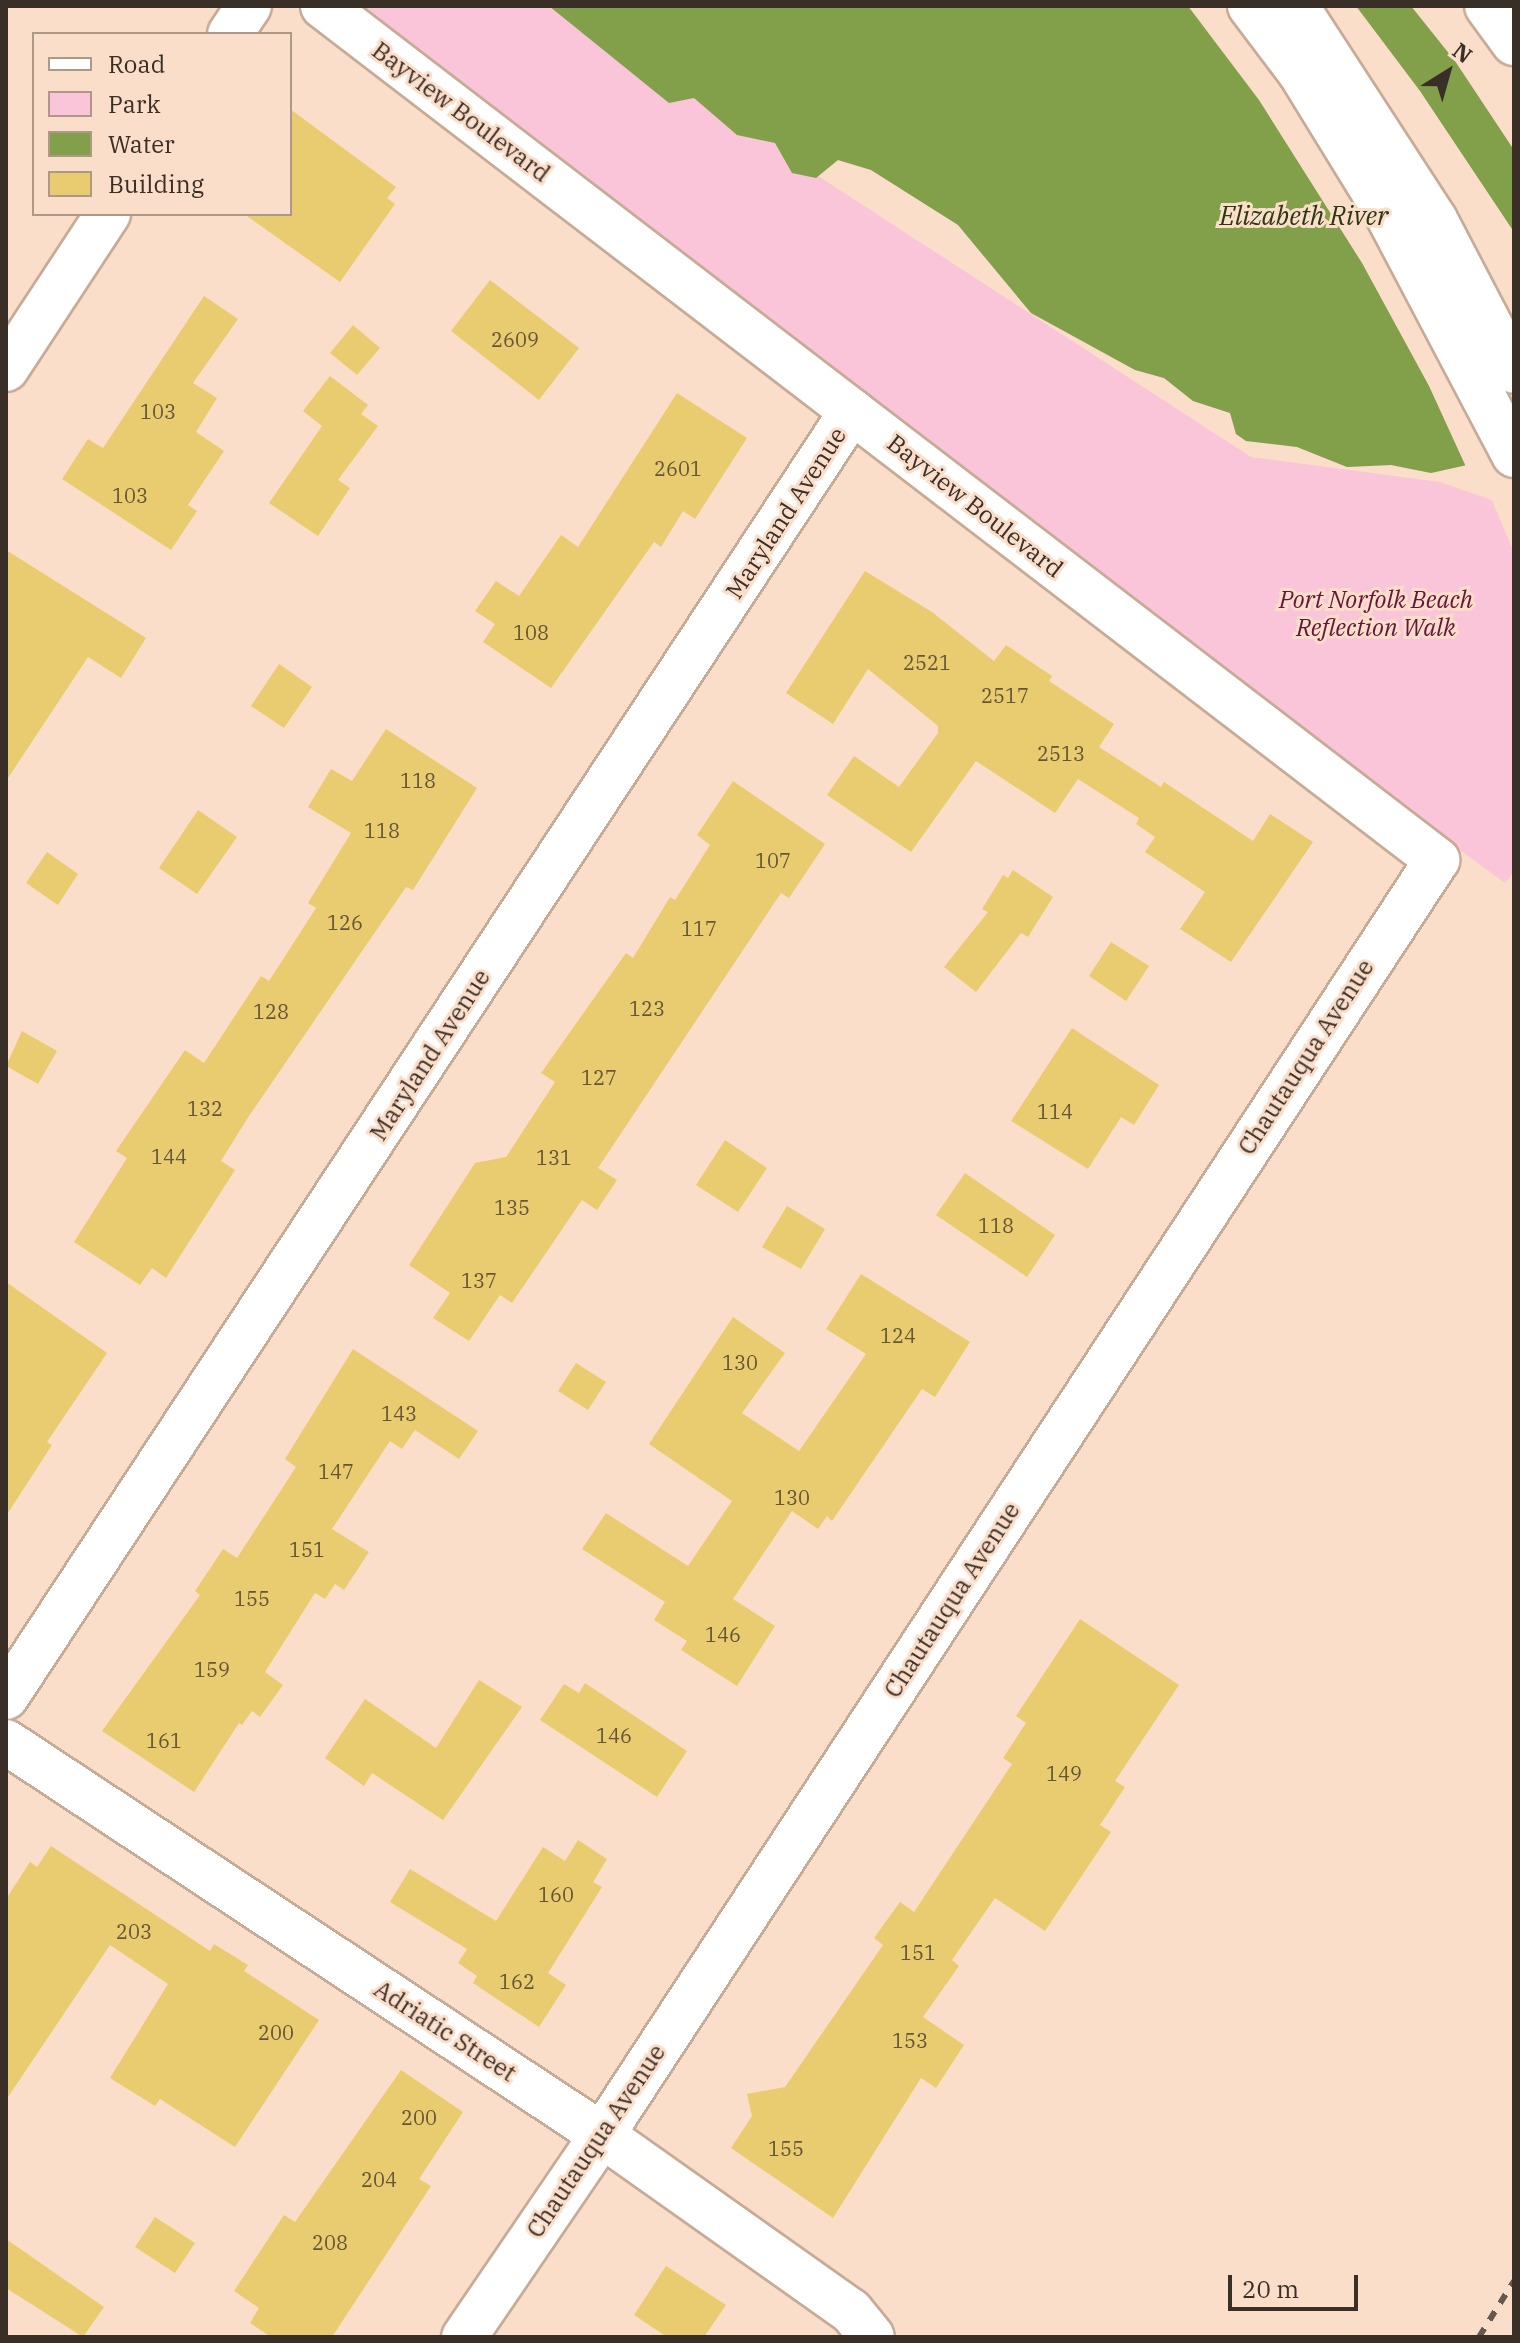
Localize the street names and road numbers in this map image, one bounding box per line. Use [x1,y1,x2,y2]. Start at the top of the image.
street label: Bayview Boulevard [366,36,556,188]
street label: Maryland Avenue [720,422,852,604]
street label: Bayview Boulevard [881,428,1069,584]
street label: Chautauqua Avenue [1232,954,1380,1160]
street label: Maryland Avenue [364,964,496,1146]
street label: Chautauqua Avenue [878,1497,1026,1703]
street label: Adriatic Street [369,1974,521,2088]
street label: Chautauqua Avenue [521,2039,671,2243]

